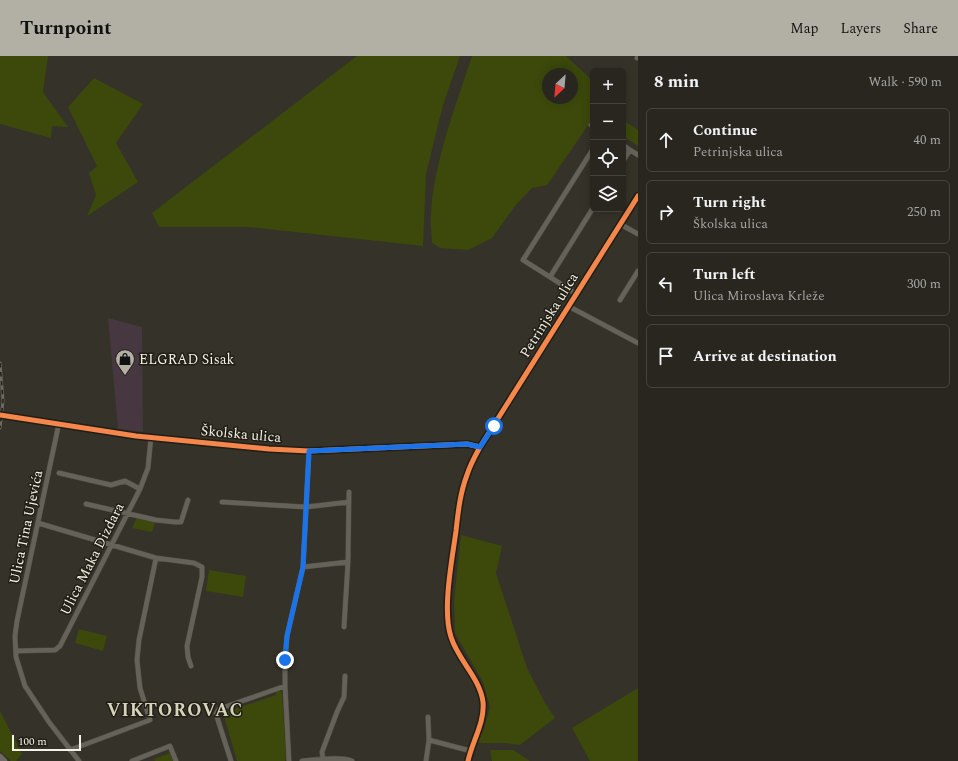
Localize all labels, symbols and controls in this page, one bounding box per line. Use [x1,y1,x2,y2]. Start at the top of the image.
text: Turnpoint [20,14,112,43]
text: Map [790,18,819,39]
text: Layers [841,18,881,39]
text: Share [903,18,938,39]
north arrow [542,68,578,104]
map controls [590,68,626,212]
button: + [590,68,626,104]
text: 8 min [654,69,699,95]
text: Walk · 590 m [868,72,942,92]
button: − [590,104,626,140]
text: Continue [693,119,758,142]
icon: ahead [655,129,677,151]
text: 40 m [914,130,941,150]
button: locate [590,140,626,176]
text: Petrinjska ulica [693,142,783,162]
button: layers [590,176,626,212]
text: Turn right [693,191,766,214]
icon: right [655,201,677,223]
text: 250 m [907,202,941,222]
text: Školska ulica [693,214,768,234]
text: Turn left [693,263,755,286]
street label: Petrinjska ulica [514,268,584,362]
icon: left [655,273,677,295]
text: 300 m [907,274,941,294]
text: Ulica Miroslava Krleže [693,286,825,306]
icon: arrive [655,345,677,367]
text: Arrive at destination [693,345,837,368]
shop icon: ELGRAD Sisak [114,348,136,376]
place label: ELGRAD Sisak [139,349,234,370]
route start [485,417,503,435]
street label: Školska ulica [200,420,282,448]
street label: Ulica Tina Ujevića [4,468,48,586]
street label: Ulica Maka Dizdara [55,499,130,619]
route end [276,651,294,669]
district label: VIKTOROVAC [107,697,243,724]
scale bar [12,733,81,752]
text: 100 m [18,733,47,750]

